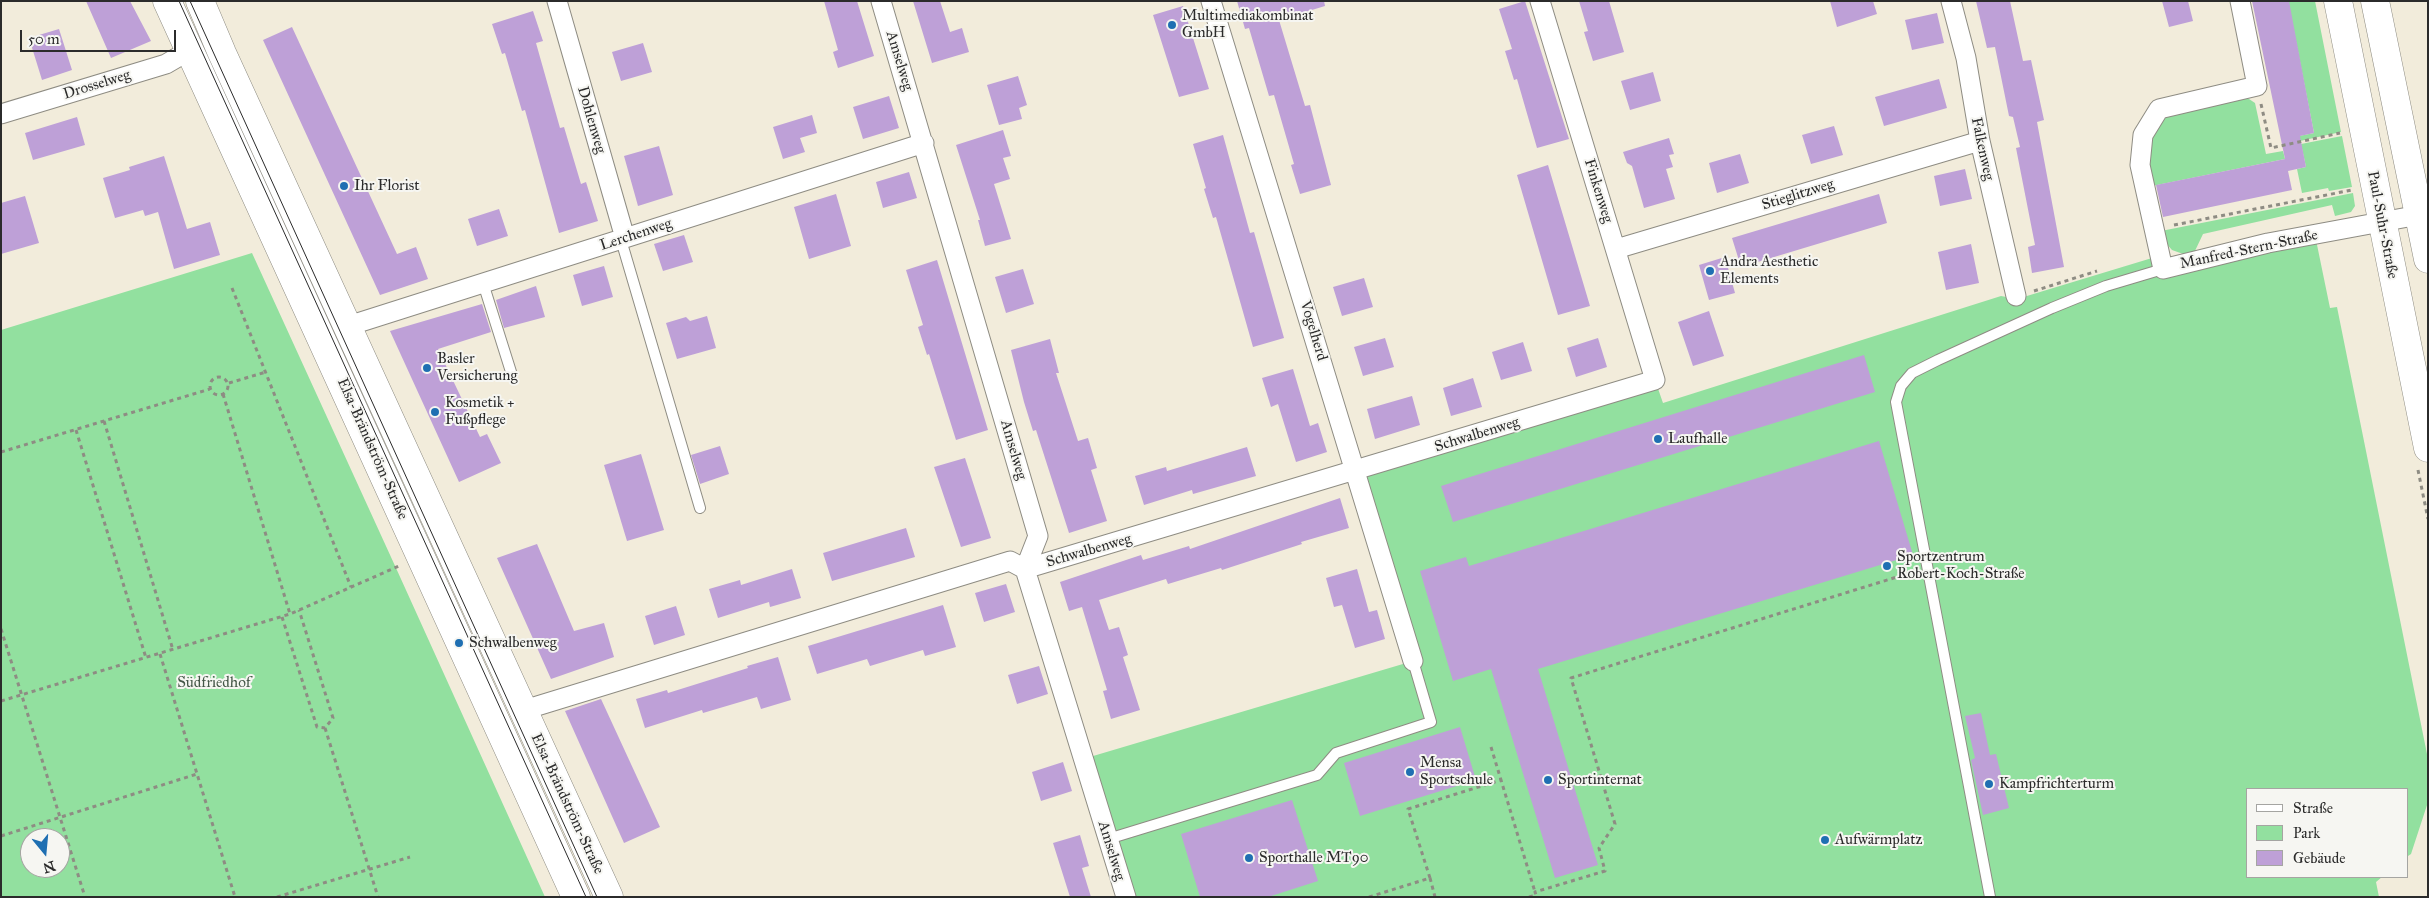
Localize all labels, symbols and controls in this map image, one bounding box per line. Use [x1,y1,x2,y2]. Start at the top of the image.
place label: Multimediakombinat GmbH [1182,7,1314,42]
marker: Multimediakombinat GmbH [1166,19,1178,31]
scale bar [22,20,179,52]
street label: Amselweg [881,29,917,93]
text: 50 m [28,30,60,48]
street label: Drosselweg [61,66,133,104]
street label: Dohlenweg [573,84,609,156]
street label: Falkenweg [1967,116,1997,182]
street label: Finkenweg [1580,157,1616,225]
street label: Paul-Suhr-Straße [2363,170,2401,280]
street label: Stieglitzweg [1760,175,1836,215]
place label: Ihr Florist [354,177,420,195]
marker: Ihr Florist [338,180,350,192]
street label: Lerchenweg [598,215,674,255]
street label: Manfred-Stern-Straße [2178,227,2320,273]
place label: Andra Aesthetic Elements [1720,253,1818,288]
marker: Andra Aesthetic Elements [1704,265,1716,277]
street label: Vogelherd [1295,299,1331,363]
place label: Basler Versicherung [437,350,517,385]
marker: Basler Versicherung [421,362,433,374]
street label: Elsa-Brändström-Straße [333,376,411,522]
place label: Kosmetik + Fußpflege [445,394,514,429]
marker: Kosmetik + Fußpflege [429,406,441,418]
street label: Schwalbenweg [1432,414,1522,456]
street label: Amselweg [996,418,1030,482]
place label: Laufhalle [1668,430,1727,448]
marker: Laufhalle [1652,433,1664,445]
street label: Schwalbenweg [1044,530,1134,572]
place label: Sportzentrum Robert-Koch-Straße [1897,548,2025,583]
marker: Sportzentrum Robert-Koch-Straße [1881,560,1893,572]
place label: Schwalbenweg [469,634,557,652]
marker: Schwalbenweg [453,637,465,649]
park label: Südfriedhof [177,674,251,692]
street label: Elsa-Brändström-Straße [527,731,607,877]
place label: Mensa Sportschule [1420,754,1493,789]
marker: Mensa Sportschule [1404,766,1416,778]
place label: Sportinternat [1558,771,1642,789]
marker: Sportinternat [1542,774,1554,786]
place label: Kampfrichterturm [1999,775,2114,793]
marker: Kampfrichterturm [1983,778,1995,790]
legend [2246,788,2409,878]
text: Straße [2293,799,2333,817]
street label: Amselweg [1093,819,1129,883]
text: Park [2293,824,2320,842]
north arrow [20,828,70,878]
place label: Aufwärmplatz [1835,831,1922,849]
marker: Aufwärmplatz [1819,834,1831,846]
place label: Sporthalle MT90 [1259,849,1368,867]
text: Gebäude [2293,849,2346,867]
marker: Sporthalle MT90 [1243,852,1255,864]
text: N [41,857,57,877]

